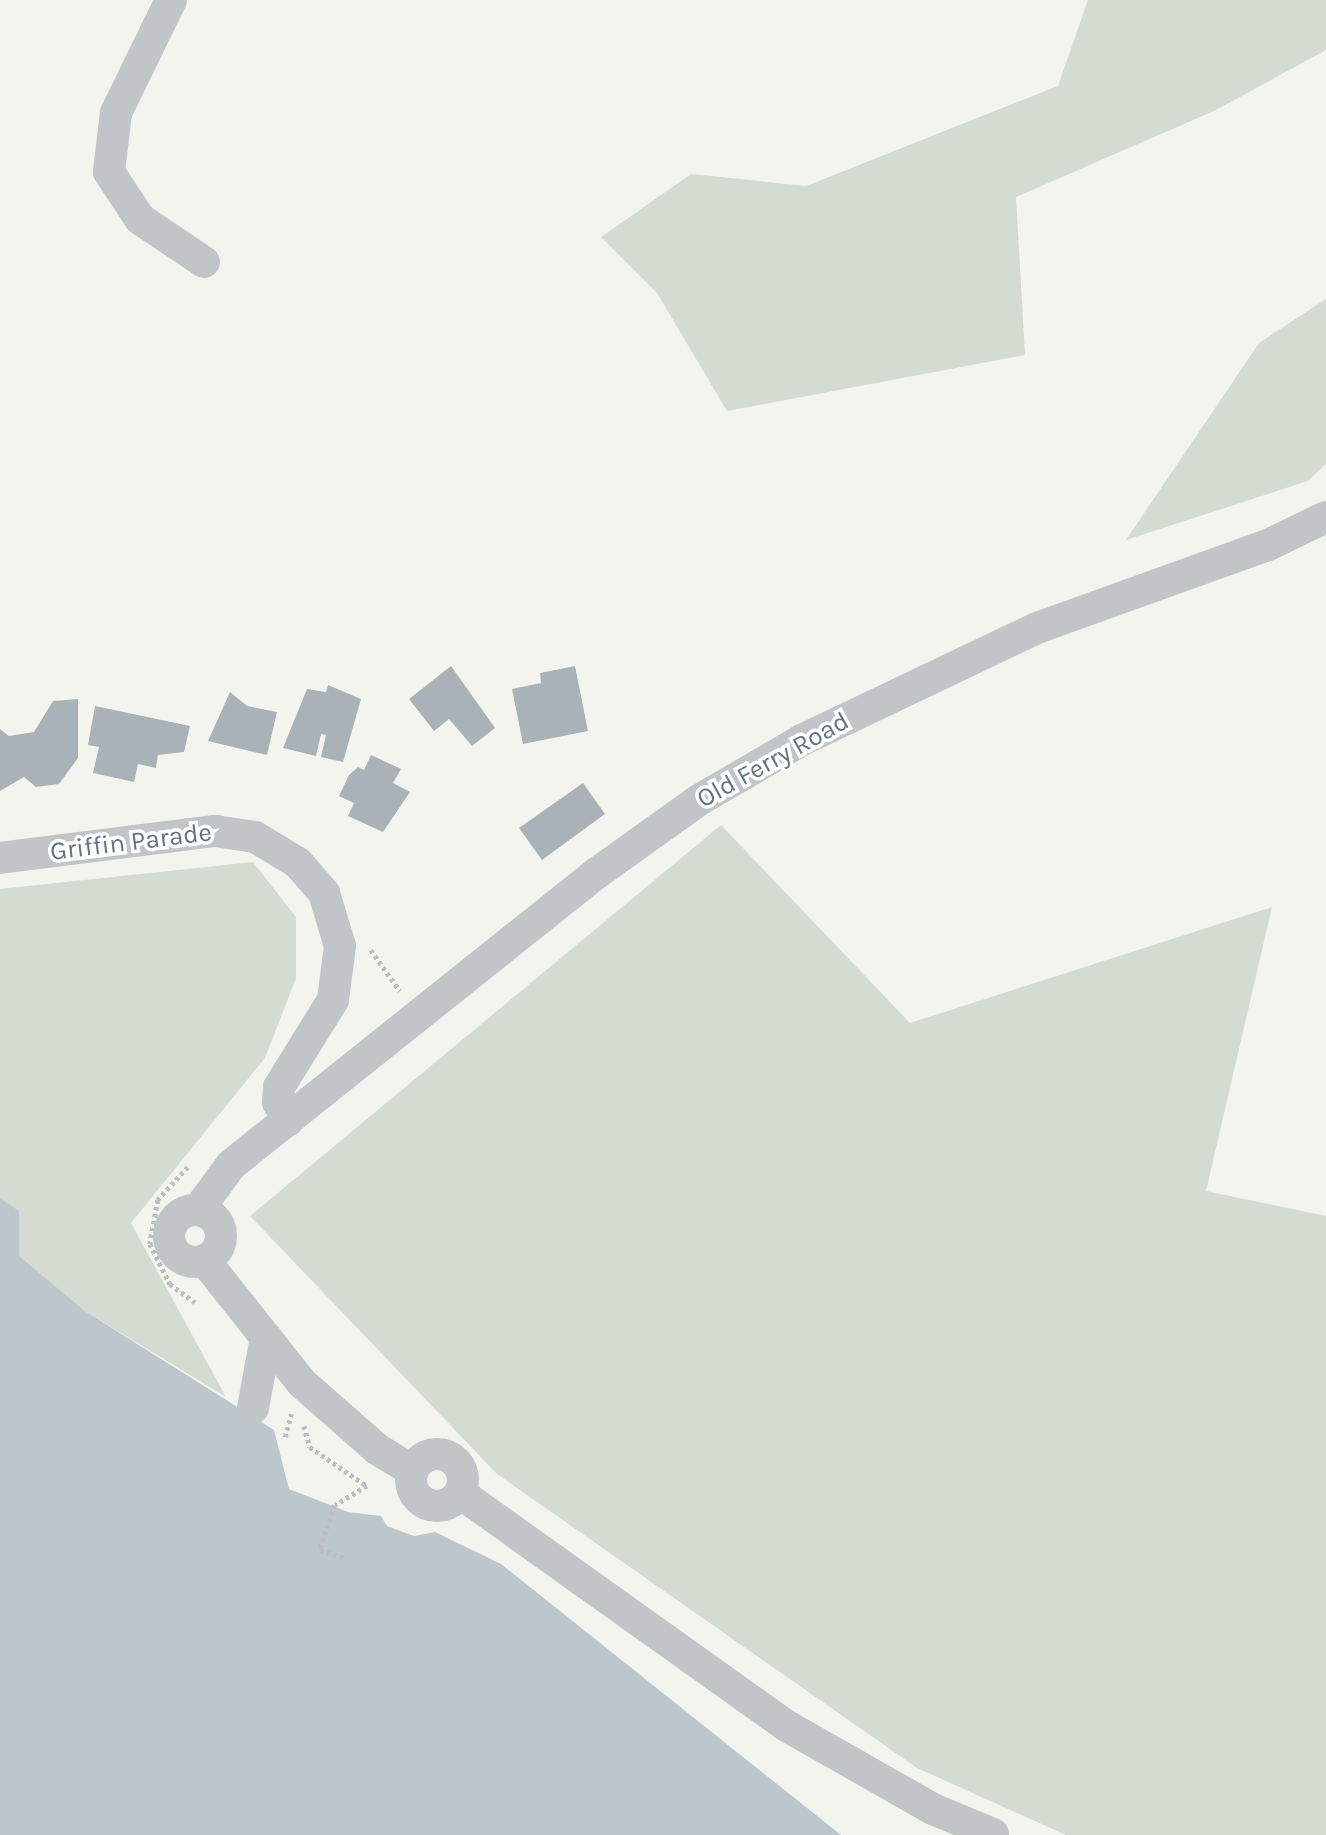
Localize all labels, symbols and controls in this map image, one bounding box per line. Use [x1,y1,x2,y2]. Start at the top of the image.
street label: Old Ferry Road [692,705,854,815]
street label: Griffin Parade [48,817,214,867]

